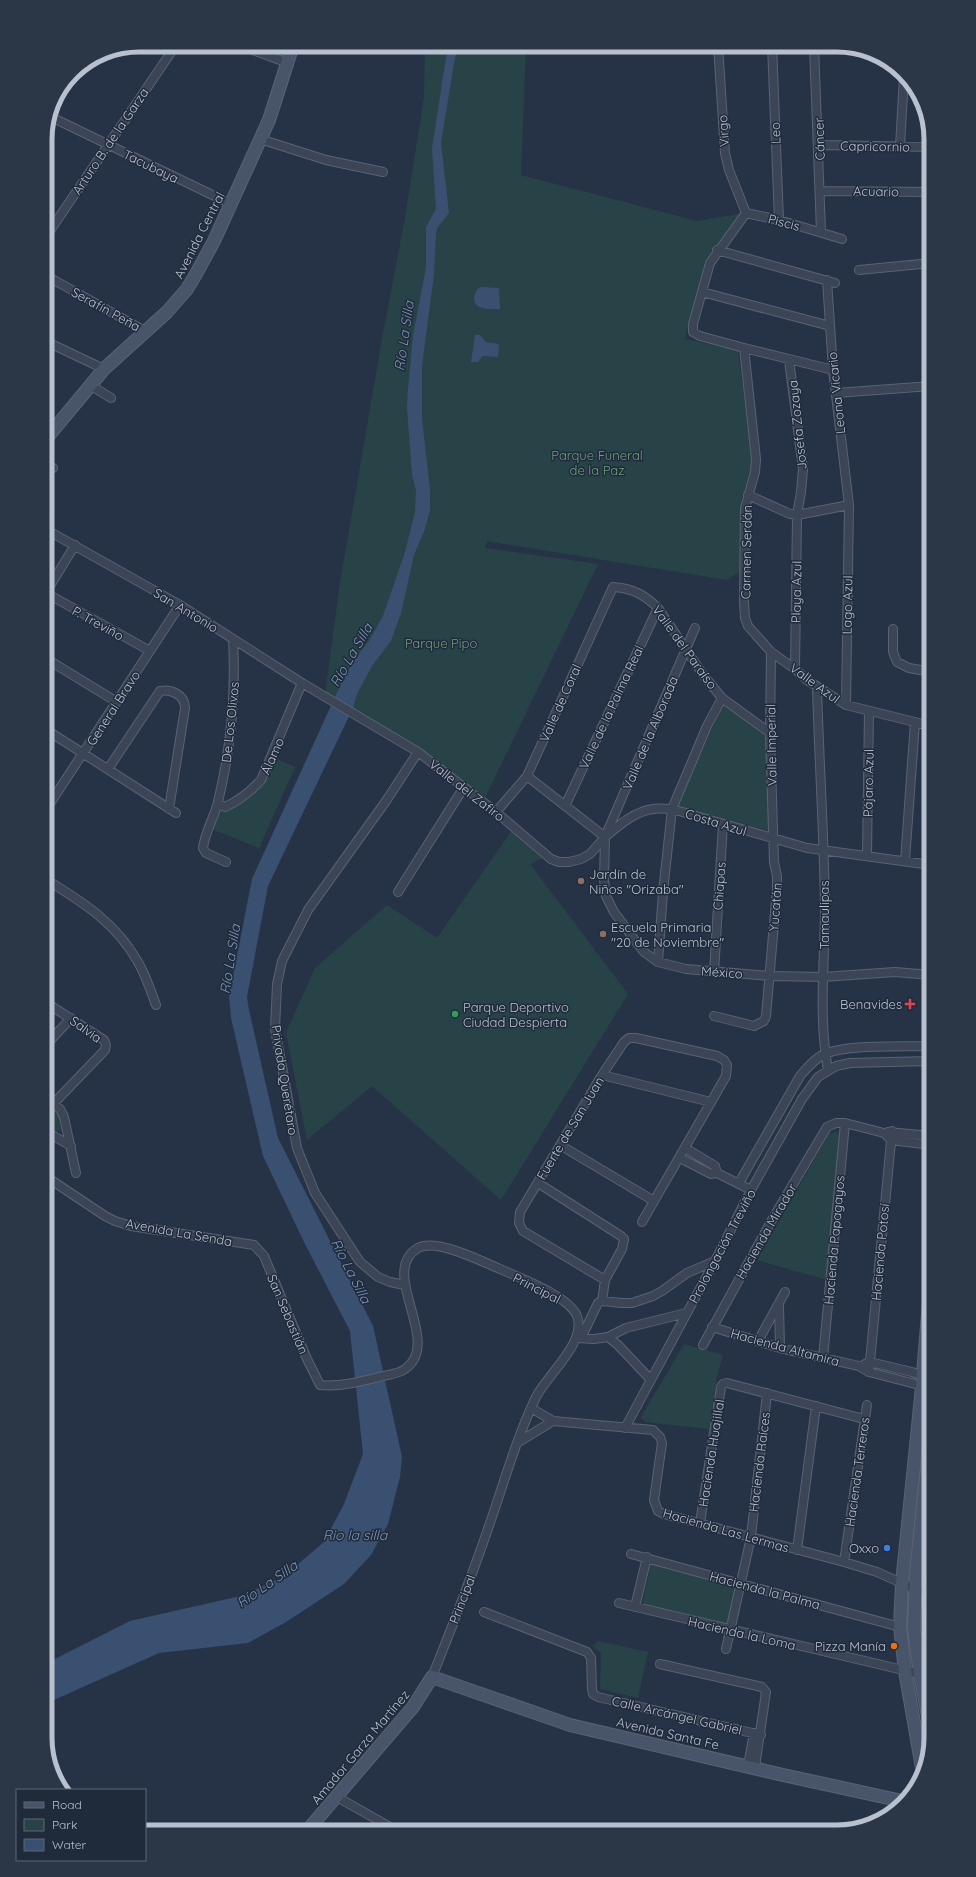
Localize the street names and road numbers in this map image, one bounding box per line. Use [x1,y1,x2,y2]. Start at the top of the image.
street label: Arturo B. de la Garza [68,85,152,197]
street label: Virgo [714,114,732,147]
street label: Cáncer [810,117,828,161]
street label: Leo [767,122,783,144]
street label: Capricornio [840,137,910,155]
street label: Tacubaya [121,146,181,186]
street label: Acuario [853,183,899,199]
street label: Avenida Central [170,189,228,281]
street label: Piscis [766,210,802,234]
street label: Serafín Peña [69,284,143,334]
street label: Leona Vicario [824,351,848,435]
street label: Josefa Zozaya [784,379,810,471]
street label: Carmen Serdán [737,505,755,599]
street label: Playa Azul [787,561,805,623]
street label: Lago Azul [838,575,856,635]
street label: San Antonio [151,584,221,636]
street label: P. Treviño [69,602,127,644]
street label: Valle del Paraíso [649,602,721,692]
street label: Valle de la Palma Real [575,642,647,772]
street label: Valle Azul [787,659,843,707]
street label: Valle de Coral [536,661,584,745]
street label: General Bravo [83,667,143,749]
street label: Valle de la Alborada [619,674,681,792]
street label: De Los Olivos [218,681,242,763]
street label: Valle Imperial [762,704,780,786]
street label: Álamo [257,735,287,777]
street label: Pájaro Azul [859,749,877,817]
street label: Valle del Zafiro [426,756,508,824]
street label: Costa Azul [683,805,749,839]
street label: Chiapas [709,861,729,911]
street label: Tamaulipas [816,880,832,950]
street label: Yucatán [765,882,785,932]
street label: México [701,963,743,981]
street label: Salvia [67,1012,105,1046]
street label: Privada Querétaro [268,1024,302,1136]
street label: Fuerte de San Juan [533,1074,607,1182]
street label: Hacienda Papagayos [820,1175,848,1305]
street label: Hacienda Mirador [732,1180,800,1282]
street label: Prolongación Treviño [685,1186,759,1306]
street label: Hacienda Potosí [868,1203,892,1301]
street label: Avenida La Senda [124,1215,234,1249]
street label: Principal [511,1269,563,1307]
street label: San Sebastián [264,1272,312,1356]
street label: Hacienda Altamira [729,1325,841,1369]
street label: Hacienda Huajillal [695,1398,727,1508]
street label: Hacienda Raíces [745,1411,773,1513]
street label: Hacienda Terreros [841,1416,873,1528]
street label: Hacienda Las Lermas [661,1504,791,1556]
street label: Hacienda la Palma [708,1568,822,1612]
street label: Principal [445,1572,479,1626]
street label: Hacienda la Loma [687,1613,797,1653]
street label: Amador Garza Martínez [308,1687,412,1807]
street label: Calle Arcángel Gabriel [610,1692,744,1738]
street label: Avenida Santa Fe [615,1713,721,1753]

